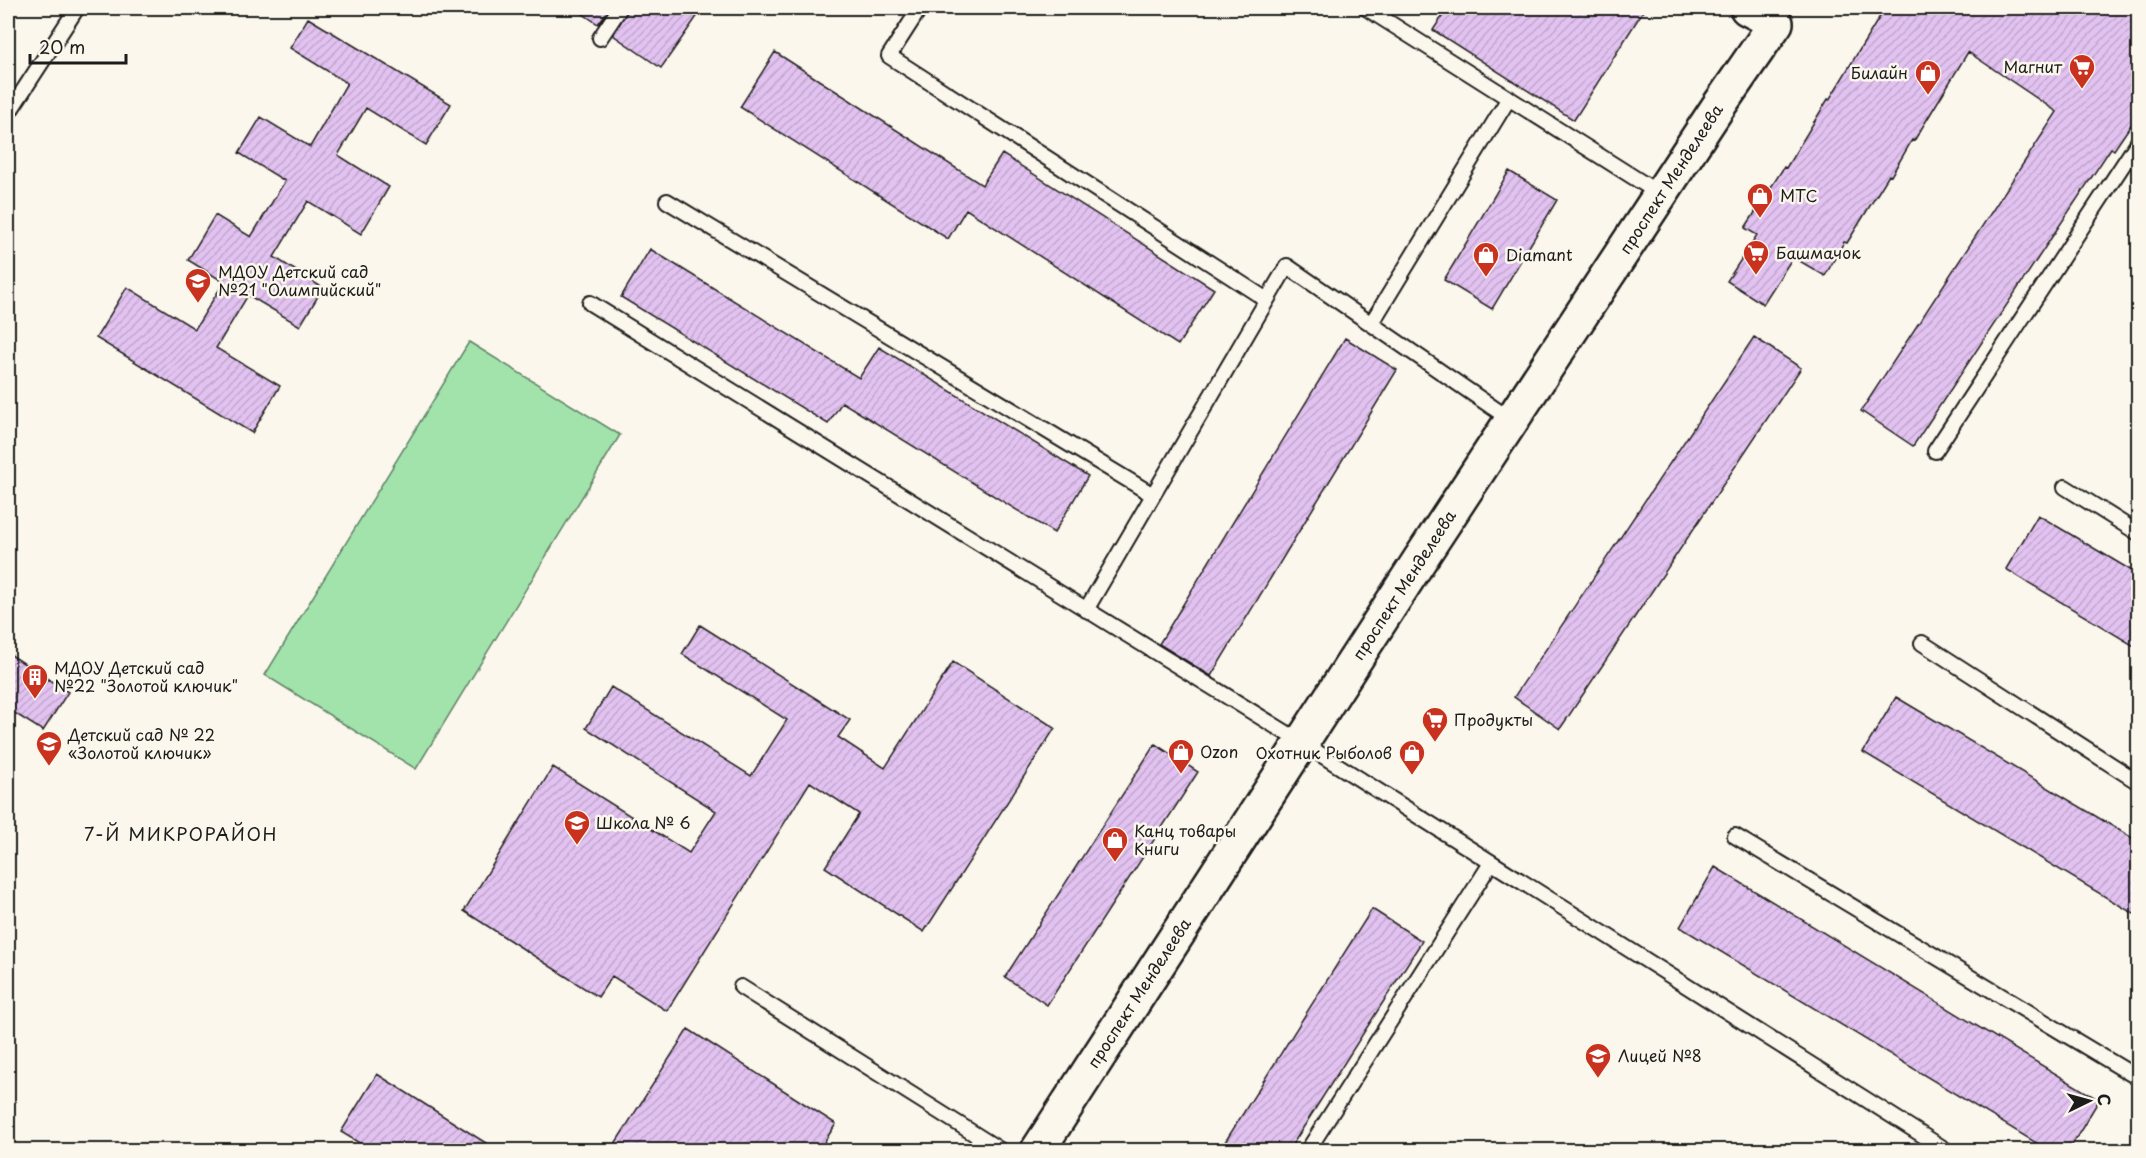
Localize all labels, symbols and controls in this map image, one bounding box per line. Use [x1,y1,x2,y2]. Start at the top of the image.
scale bar [30,27,126,65]
text: 20 m [39,33,85,60]
supermarket icon: Магнит [2067,52,2097,90]
place label: Магнит [2003,54,2063,78]
shop icon: Билайн [1913,58,1943,96]
place label: Билайн [1851,60,1908,84]
street label: проспект Менделеева [1613,99,1728,258]
shop icon: МТС [1745,181,1775,219]
place label: МТС [1780,183,1818,207]
supermarket icon: Башмачок [1741,238,1771,276]
shop icon: Diamant [1471,240,1501,278]
place label: Башмачок [1776,240,1861,264]
place label: Diamant [1506,242,1573,266]
place label: МДОУ Детский сад №21 "Олимпийский" [218,259,381,301]
school or university icon: МДОУ Детский сад №21 "Олимпийский" [183,266,213,304]
street label: проспект Менделеева [1346,505,1461,664]
place label: МДОУ Детский сад №22 "Золотой ключик" [54,655,238,697]
building icon: МДОУ Детский сад №22 "Золотой ключик" [20,662,50,700]
supermarket icon: Продукты [1420,705,1450,743]
place label: Продукты [1454,707,1533,731]
place label: Детский сад № 22 «Золотой ключик» [67,722,215,764]
school or university icon: Детский сад № 22 «Золотой ключик» [34,729,64,767]
shop icon: Ozon [1166,737,1196,775]
shop icon: Охотник Рыболов [1397,738,1427,776]
place label: Ozon [1200,739,1238,763]
place label: Охотник Рыболов [1256,740,1392,764]
school or university icon: Школа № 6 [562,808,592,846]
place label: Школа № 6 [596,810,691,834]
place label: Канц товары Книги [1134,818,1236,860]
district label: 7-Й МИКРОРАЙОН [84,820,278,847]
shop icon: Канц товары Книги [1100,825,1130,863]
street label: проспект Менделеева [1081,913,1196,1072]
school or university icon: Лицей №8 [1583,1041,1613,1079]
place label: Лицей №8 [1618,1043,1702,1067]
north arrow [2059,1071,2119,1131]
text: С [2092,1093,2117,1107]

